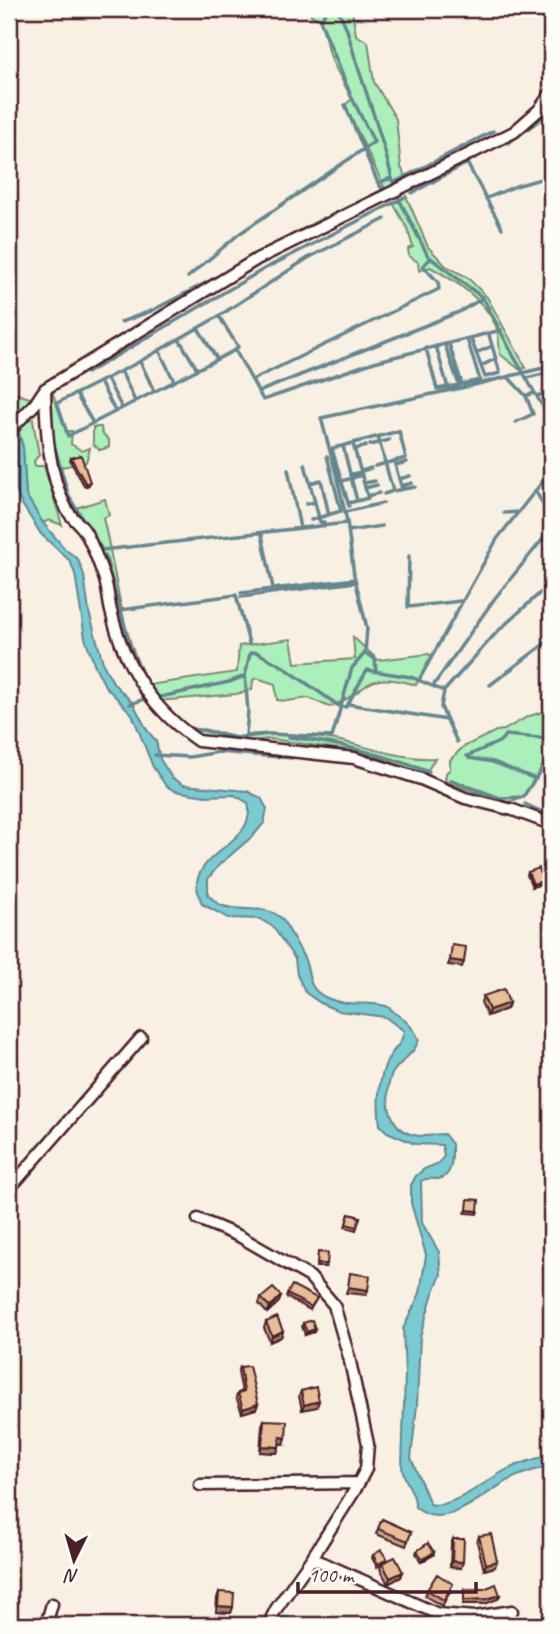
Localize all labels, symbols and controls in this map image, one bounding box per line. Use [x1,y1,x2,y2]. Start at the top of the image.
north arrow [38,1526,108,1596]
scale bar [298,1550,476,1594]
text: 100 m [308,1562,355,1588]
text: N [62,1563,80,1588]

